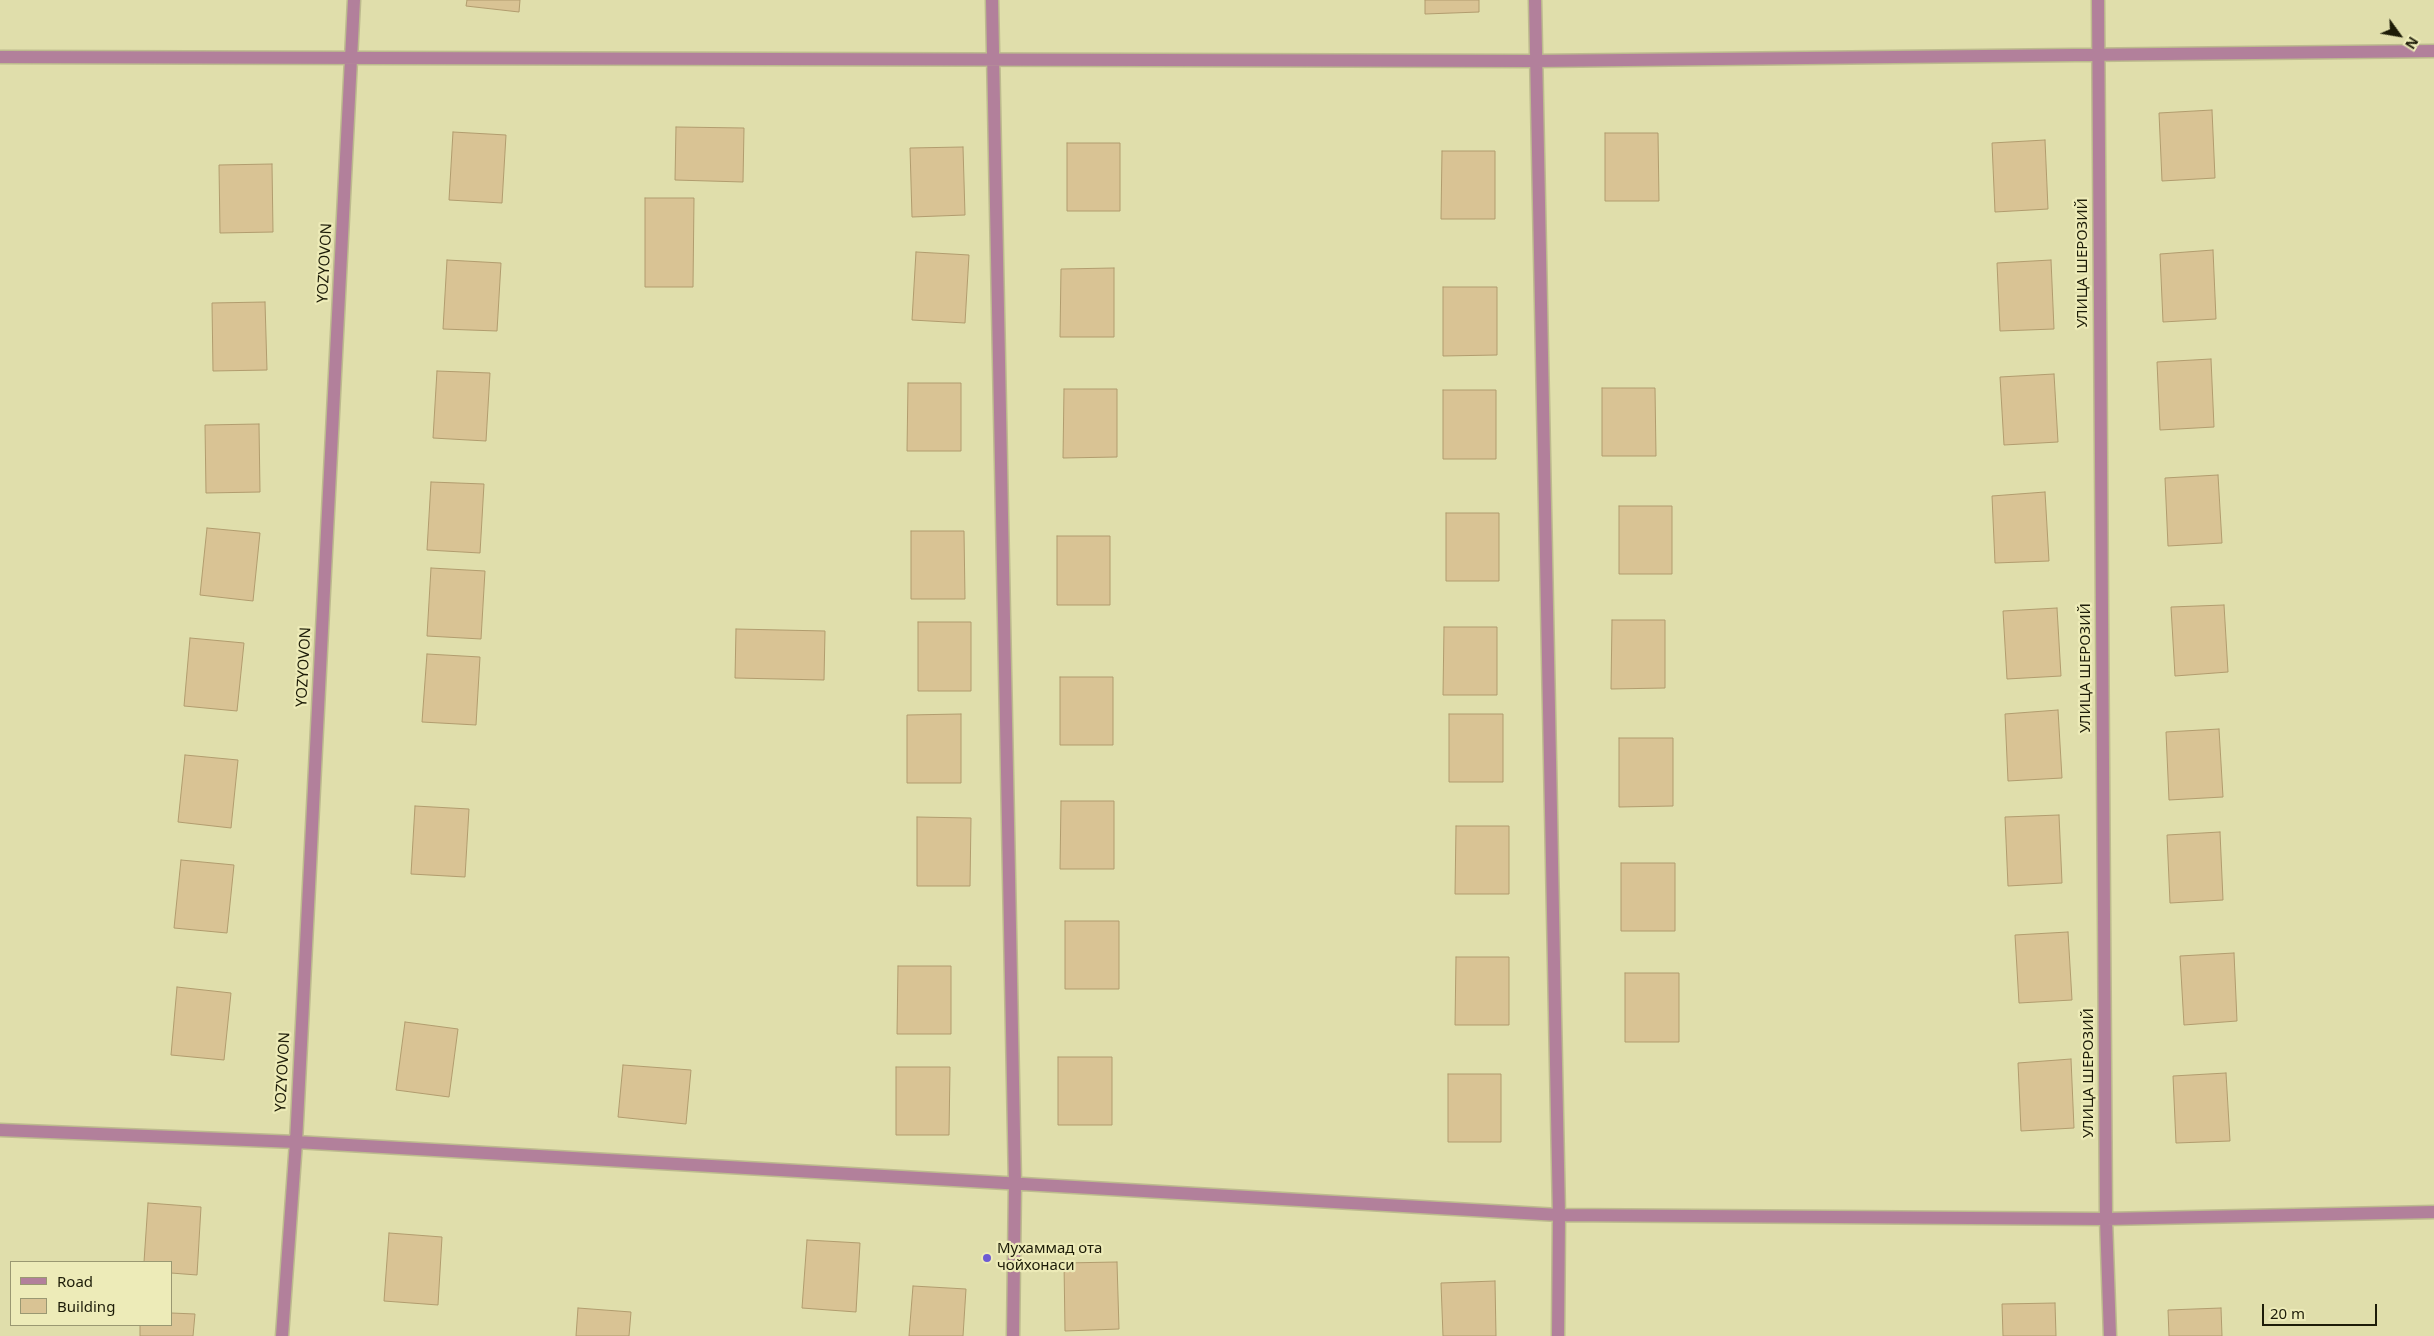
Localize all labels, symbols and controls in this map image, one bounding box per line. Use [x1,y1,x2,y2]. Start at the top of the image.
north arrow [2374,10,2424,60]
text: N [2401,33,2423,53]
street label: УЛИЦА ШЕРОЗИЙ [2074,198,2092,328]
street label: YOZYOVON [314,223,336,303]
street label: УЛИЦА ШЕРОЗИЙ [2077,603,2095,733]
street label: YOZYOVON [293,627,315,707]
street label: УЛИЦА ШЕРОЗИЙ [2080,1008,2098,1138]
street label: YOZYOVON [272,1032,294,1112]
place label: Мухаммад ота чойхонаси [997,1240,1102,1275]
marker: Мухаммад ота чойхонаси [981,1252,993,1264]
legend [10,1261,172,1326]
text: Road [57,1271,93,1291]
scale bar [2264,1294,2379,1326]
text: Building [57,1296,115,1316]
text: 20 m [2270,1303,2305,1323]

